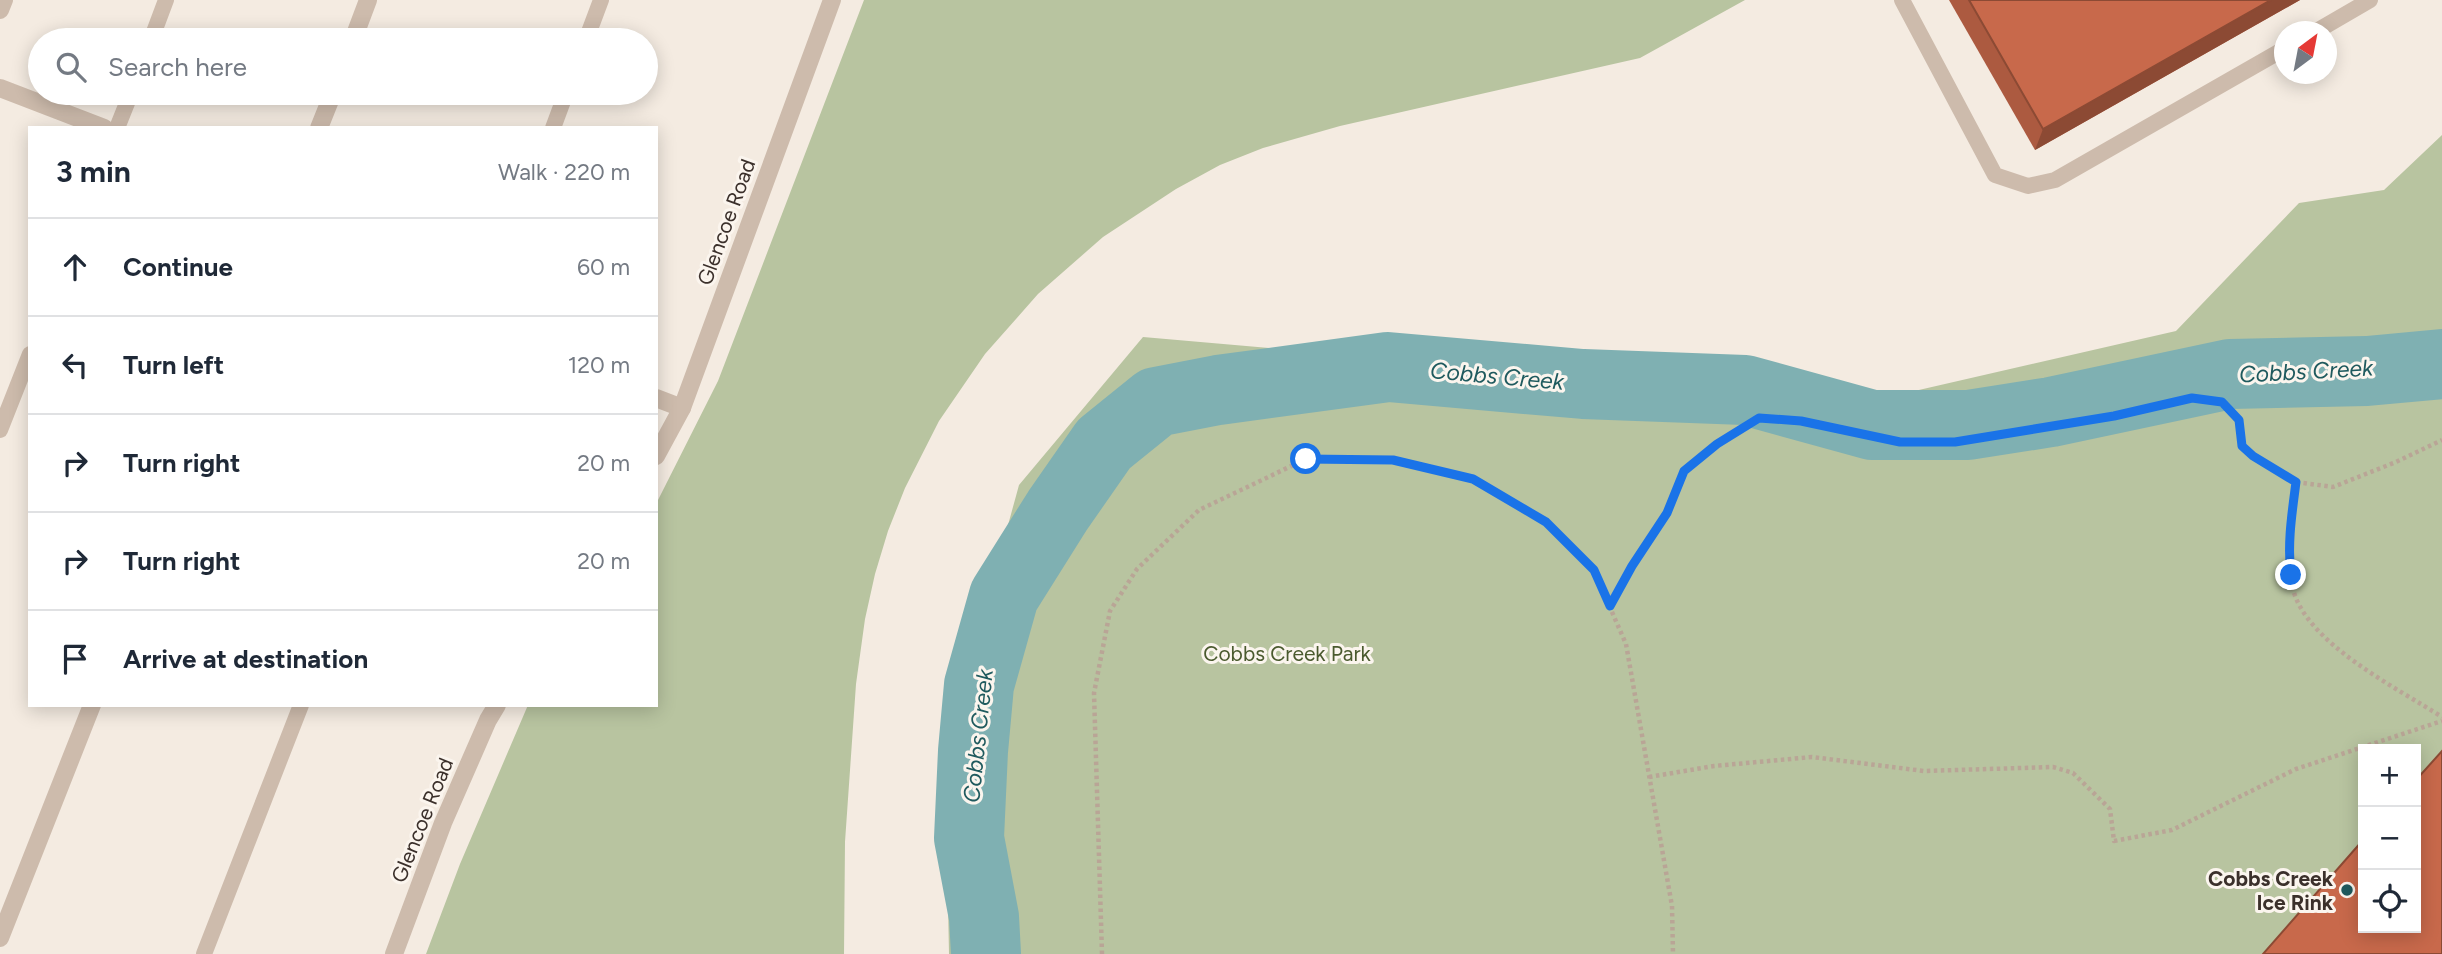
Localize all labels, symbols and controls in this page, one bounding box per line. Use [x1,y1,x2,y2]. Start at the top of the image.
north arrow [2274,21,2337,84]
search box [28,28,658,105]
icon: search [52,48,90,86]
text: Search here [108,51,247,83]
text: 3 min [56,153,131,190]
street label: Glencoe Road [692,156,760,288]
text: Walk · 220 m [498,158,630,186]
icon: ahead [56,248,94,286]
text: Continue [123,251,233,283]
text: 60 m [577,253,630,281]
icon: left [56,346,94,384]
text: Turn left [123,349,224,381]
text: 120 m [568,351,630,379]
water label: Cobbs Creek [2238,353,2375,388]
water label: Cobbs Creek [1429,356,1566,396]
route start [1290,443,1321,474]
icon: right [56,444,94,482]
text: Turn right [123,447,240,479]
text: 20 m [577,449,630,477]
icon: right [56,542,94,580]
text: Turn right [123,545,240,577]
text: 20 m [577,547,630,575]
route end [2275,559,2306,590]
icon: arrive [56,640,94,678]
park label: Cobbs Creek Park [1203,641,1372,666]
text: Arrive at destination [123,643,368,675]
water label: Cobbs Creek [957,667,999,804]
map controls [2358,744,2421,933]
button: + [2358,744,2421,807]
street label: Glencoe Road [386,754,458,886]
button: − [2358,807,2421,870]
place label: Cobbs Creek Ice Rink [2208,866,2334,915]
button: locate [2358,870,2421,933]
marker: Cobbs Creek Ice Rink [2339,882,2355,898]

